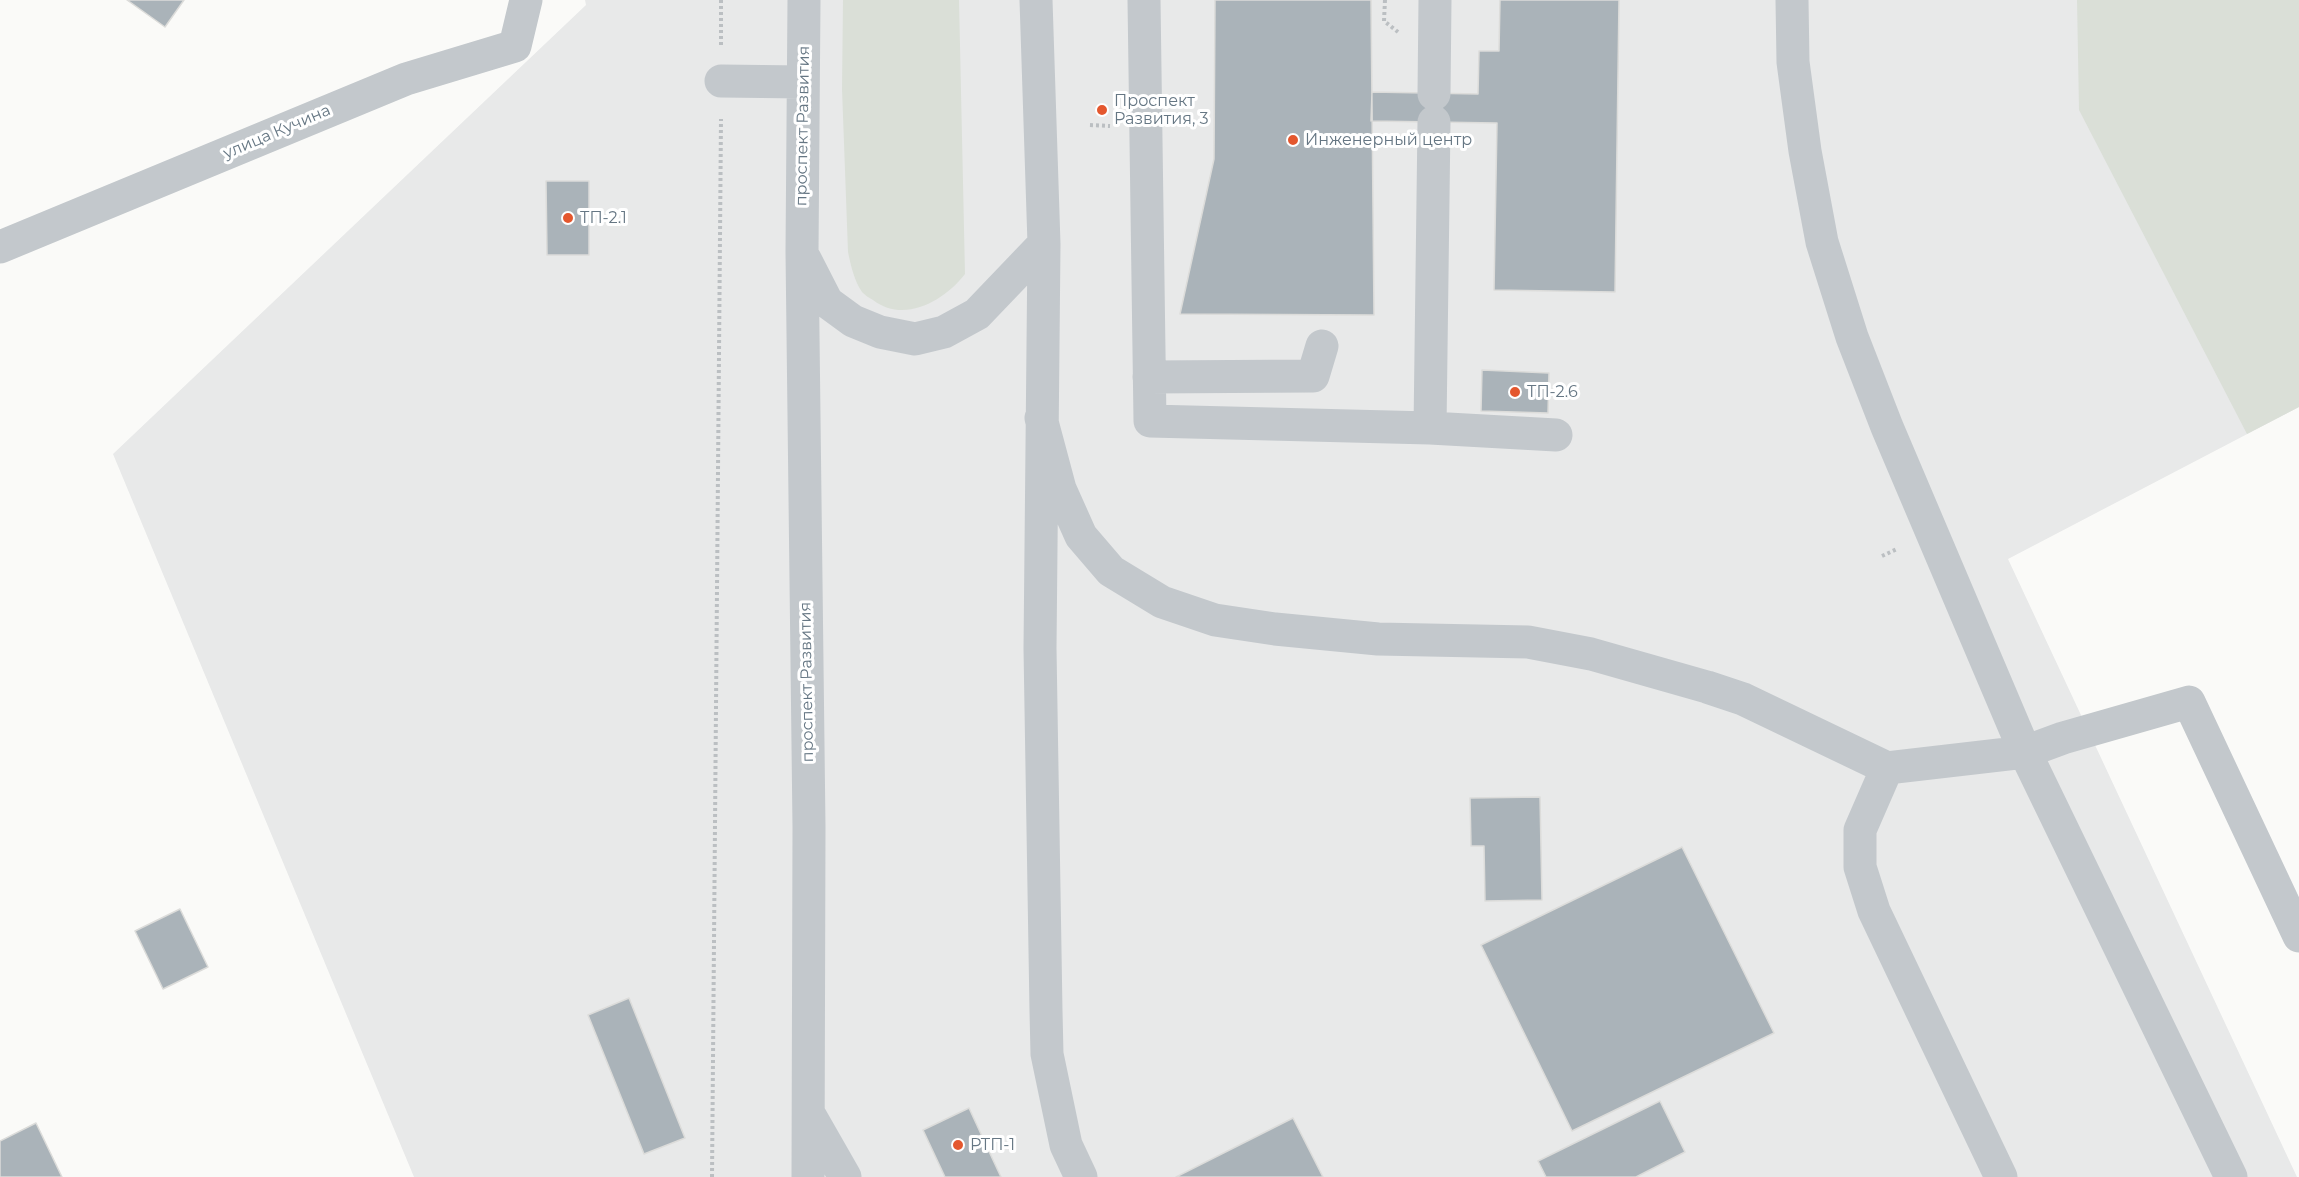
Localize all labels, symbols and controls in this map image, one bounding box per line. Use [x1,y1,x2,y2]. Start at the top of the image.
street label: проспект Развития [792,46,814,206]
place label: Проспект Развития, 3 [1114,91,1209,129]
street label: улица Кучина [220,101,334,163]
marker: Проспект Развития, 3 [1095,103,1109,117]
place label: Инженерный центр [1305,130,1472,150]
marker: Инженерный центр [1286,133,1300,147]
place label: ТП-2.1 [580,208,627,228]
marker: ТП-2.1 [561,211,575,225]
place label: ТП-2.6 [1527,382,1578,402]
marker: ТП-2.6 [1508,385,1522,399]
street label: проспект Развития [796,602,818,762]
place label: РТП-1 [970,1135,1015,1155]
marker: РТП-1 [951,1138,965,1152]

